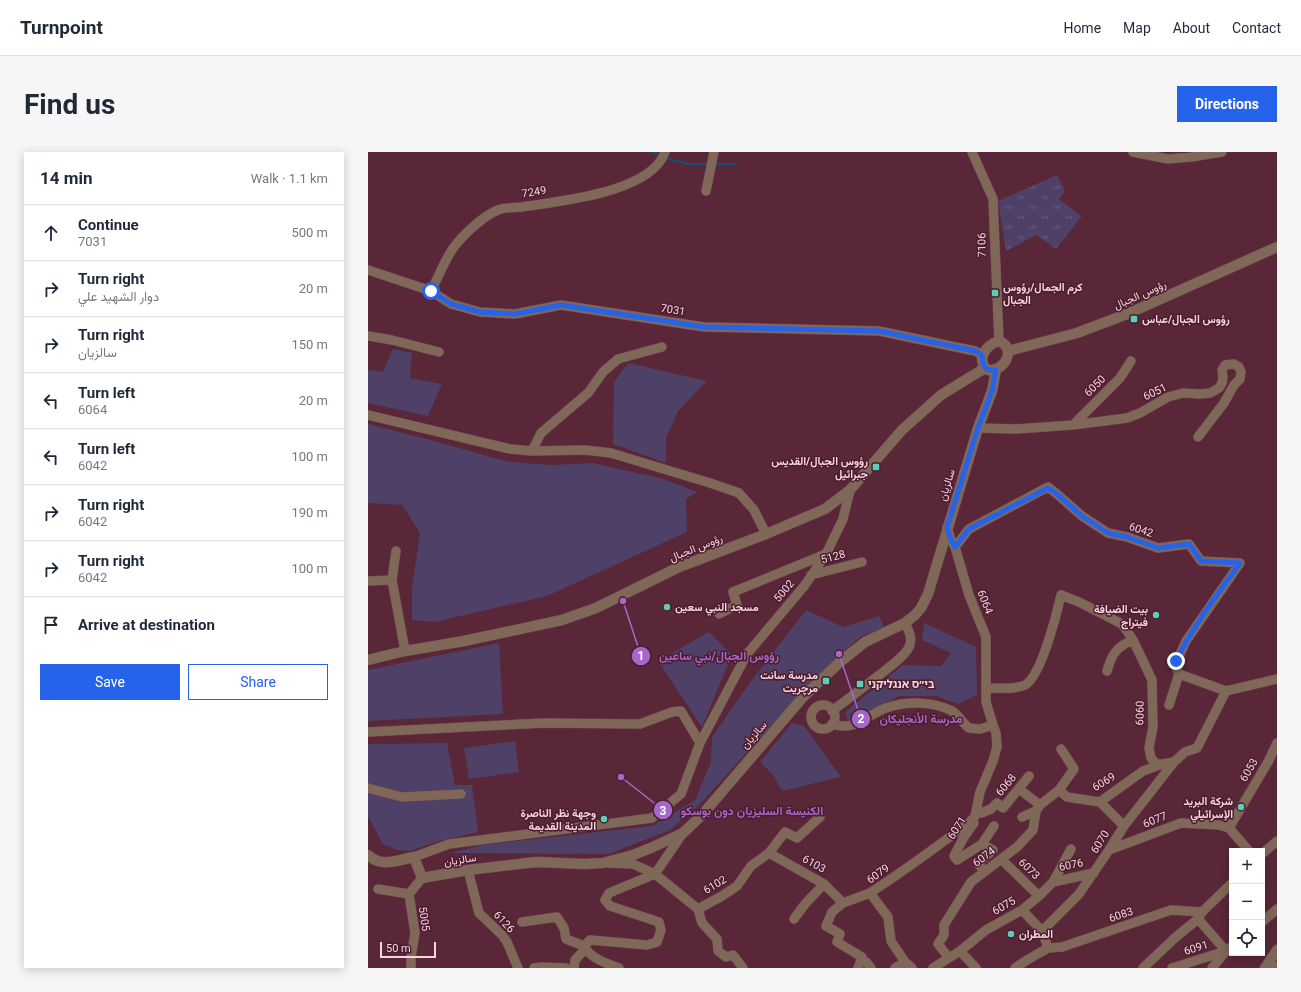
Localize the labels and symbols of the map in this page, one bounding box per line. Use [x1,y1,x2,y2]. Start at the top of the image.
street label: 7249 [521,184,547,200]
street label: 7106 [975,233,989,257]
street label: رؤوس الجبال [1112,278,1168,312]
place label: كرم الجمال/رؤوس الجبال [1003,281,1083,307]
route start [422,282,440,300]
marker: كرم الجمال/رؤوس الجبال [990,288,1000,298]
street label: 7031 [660,302,686,318]
place label: رؤوس الجبال/عباس [1142,313,1230,326]
marker: رؤوس الجبال/عباس [1129,314,1139,324]
street label: 6050 [1082,373,1108,399]
street label: 6051 [1141,381,1169,403]
place label: رؤوس الجبال/القديس جبرائيل [771,455,869,481]
marker: رؤوس الجبال/القديس جبرائيل [871,462,881,472]
street label: سالزيان [936,467,958,503]
street label: 6042 [1127,520,1155,540]
street label: رؤوس الجبال [668,531,725,565]
street label: 5128 [819,548,847,566]
street label: 5002 [771,577,797,605]
street label: 6064 [974,588,996,616]
place label: مسجد النبي سعين [675,601,759,616]
marker: مسجد النبي سعين [662,602,672,612]
place label: بيت الضيافة فيتراج [1094,603,1148,630]
marker: بيت الضيافة فيتراج [1151,610,1161,620]
callout: رؤوس الجبال/نبي ساعين [631,644,787,668]
text: 1 [638,649,644,663]
text: رؤوس الجبال/نبي ساعين [659,649,779,666]
route end [1167,652,1185,670]
place label: مدرسة سانت مرچريت [760,669,818,696]
marker: مدرسة سانت مرچريت [821,676,831,686]
place label: בי״ס אנגליקני [868,678,935,691]
marker: בי״ס אנגליקני [855,679,865,689]
street label: 6060 [1133,701,1147,725]
callout: مدرسة الأنجليكان [851,707,971,731]
text: 2 [858,712,865,726]
text: مدرسة الأنجليكان [879,712,963,727]
street label: سالزيان [738,718,770,752]
street label: 6053 [1237,756,1261,784]
street label: 6069 [1090,770,1118,794]
street label: 6068 [993,771,1019,799]
place label: شركة البريد الإسرائيلي [1183,795,1233,823]
callout: الكنيسة السليزيان دون بوسكو [653,798,831,822]
marker: شركة البريد الإسرائيلي [1236,802,1246,812]
text: 3 [660,804,667,818]
text: الكنيسة السليزيان دون بوسكو [681,804,823,819]
place label: وجهة نظر الناصرة المدينة القديمة [521,807,596,833]
street label: 6077 [1141,809,1169,831]
marker: وجهة نظر الناصرة المدينة القديمة [599,814,609,824]
street label: 6071 [945,814,969,842]
street label: 6070 [1088,828,1112,856]
street label: 6074 [970,844,998,870]
street label: سالزيان [443,851,477,869]
street label: 6103 [800,852,828,876]
street label: 6073 [1016,856,1042,882]
street label: 6076 [1058,856,1084,874]
street label: 6079 [864,862,892,886]
street label: 6102 [701,873,729,897]
street label: 6075 [990,894,1018,918]
street label: 6083 [1107,905,1135,925]
street label: 5005 [416,906,432,932]
street label: 6126 [491,909,517,935]
place label: المطران [1019,928,1053,941]
marker: المطران [1006,929,1016,939]
street label: 6091 [1182,938,1210,958]
scale bar [380,940,436,959]

